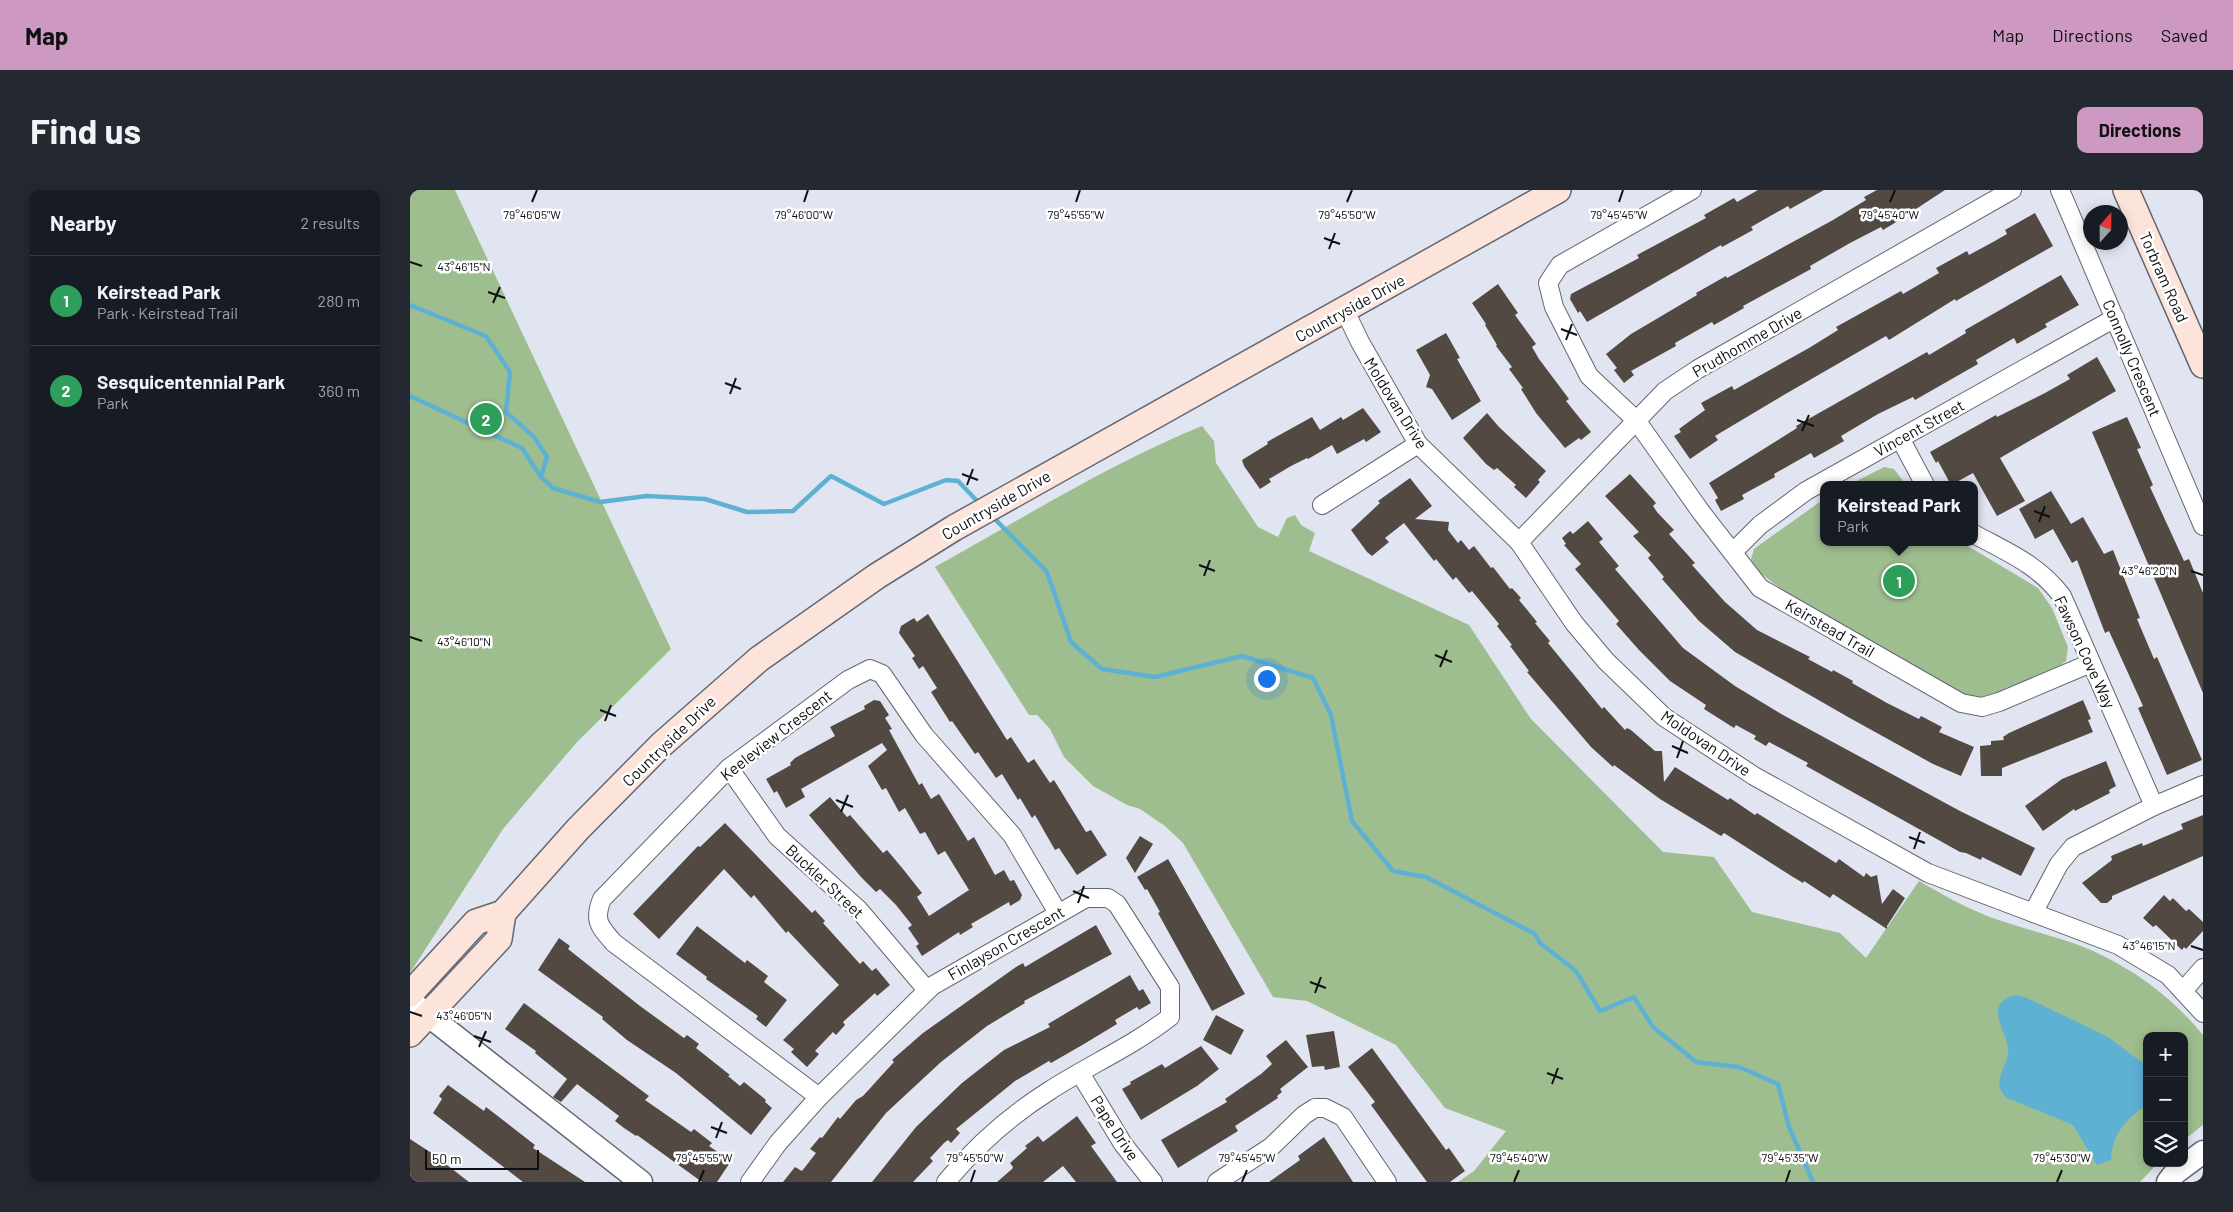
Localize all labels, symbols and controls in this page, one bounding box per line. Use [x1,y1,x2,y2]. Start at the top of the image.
text: Map [25,21,68,50]
text: Map [1992,24,2024,46]
text: Directions [2052,24,2133,46]
text: Saved [2161,24,2208,46]
button: Directions [2077,107,2203,153]
text: Find us [30,109,141,151]
north arrow [2083,205,2128,250]
text: 79°46'05"W [503,207,561,221]
text: 79°46'00"W [775,207,834,221]
text: 79°45'55"W [1048,207,1105,221]
text: 79°45'50"W [1318,207,1376,221]
text: 79°45'45"W [1590,207,1648,221]
text: 79°45'40"W [1861,207,1919,221]
text: Nearby [50,210,116,235]
text: 2 results [301,213,360,232]
street label: Torbram Road [2136,229,2193,325]
text: 43°46'15"N [437,259,491,273]
street label: Countryside Drive [1292,270,1408,346]
text: Keirstead Park [97,280,221,303]
text: 1 [63,291,69,310]
text: 280 m [318,291,360,310]
street label: Connolly Crescent [2099,297,2166,419]
street label: Prudhomme Drive [1688,302,1805,381]
text: Park · Keirstead Trail [97,303,238,322]
street label: Moldovan Drive [1361,354,1432,452]
text: Sesquicentennial Park [97,370,285,393]
text: 2 [62,381,70,400]
text: 360 m [318,381,360,400]
text: Park [97,393,128,412]
street label: Vincent Street [1870,395,1967,460]
pin: 2 [470,400,502,438]
street label: Countryside Drive [938,466,1054,543]
popup [1820,481,1978,546]
text: Keirstead Park [1837,493,1961,516]
text: Park [1837,516,1869,535]
pin: 1 [1883,562,1915,600]
text: 43°46'20"N [2121,563,2177,577]
street label: Fawson Cove Way [2051,593,2120,712]
street label: Keirstead Trail [1782,594,1878,661]
text: 43°46'10"N [437,634,491,648]
your location [1254,666,1280,692]
street label: Keeleview Crescent [716,685,835,784]
street label: Countryside Drive [618,691,719,790]
street label: Moldovan Drive [1658,706,1755,780]
street label: Buckler Street [782,840,868,922]
street label: Finlayson Crescent [944,901,1067,984]
text: 43°46'15"N [2122,938,2176,952]
text: 43°46'05"N [436,1008,492,1022]
map controls [2143,1032,2188,1167]
button: + [2143,1032,2188,1077]
button: − [2143,1077,2188,1122]
street label: Pape Drive [1087,1092,1143,1164]
button: layers [2143,1122,2188,1167]
scale bar [425,1147,539,1170]
text: 50 m [432,1150,461,1167]
text: 79°45'55"W [676,1150,733,1164]
text: 79°45'50"W [946,1150,1004,1164]
text: 79°45'45"W [1218,1150,1276,1164]
text: 79°45'40"W [1490,1150,1548,1164]
text: 79°45'35"W [1762,1150,1819,1164]
text: 79°45'30"W [2033,1150,2091,1164]

